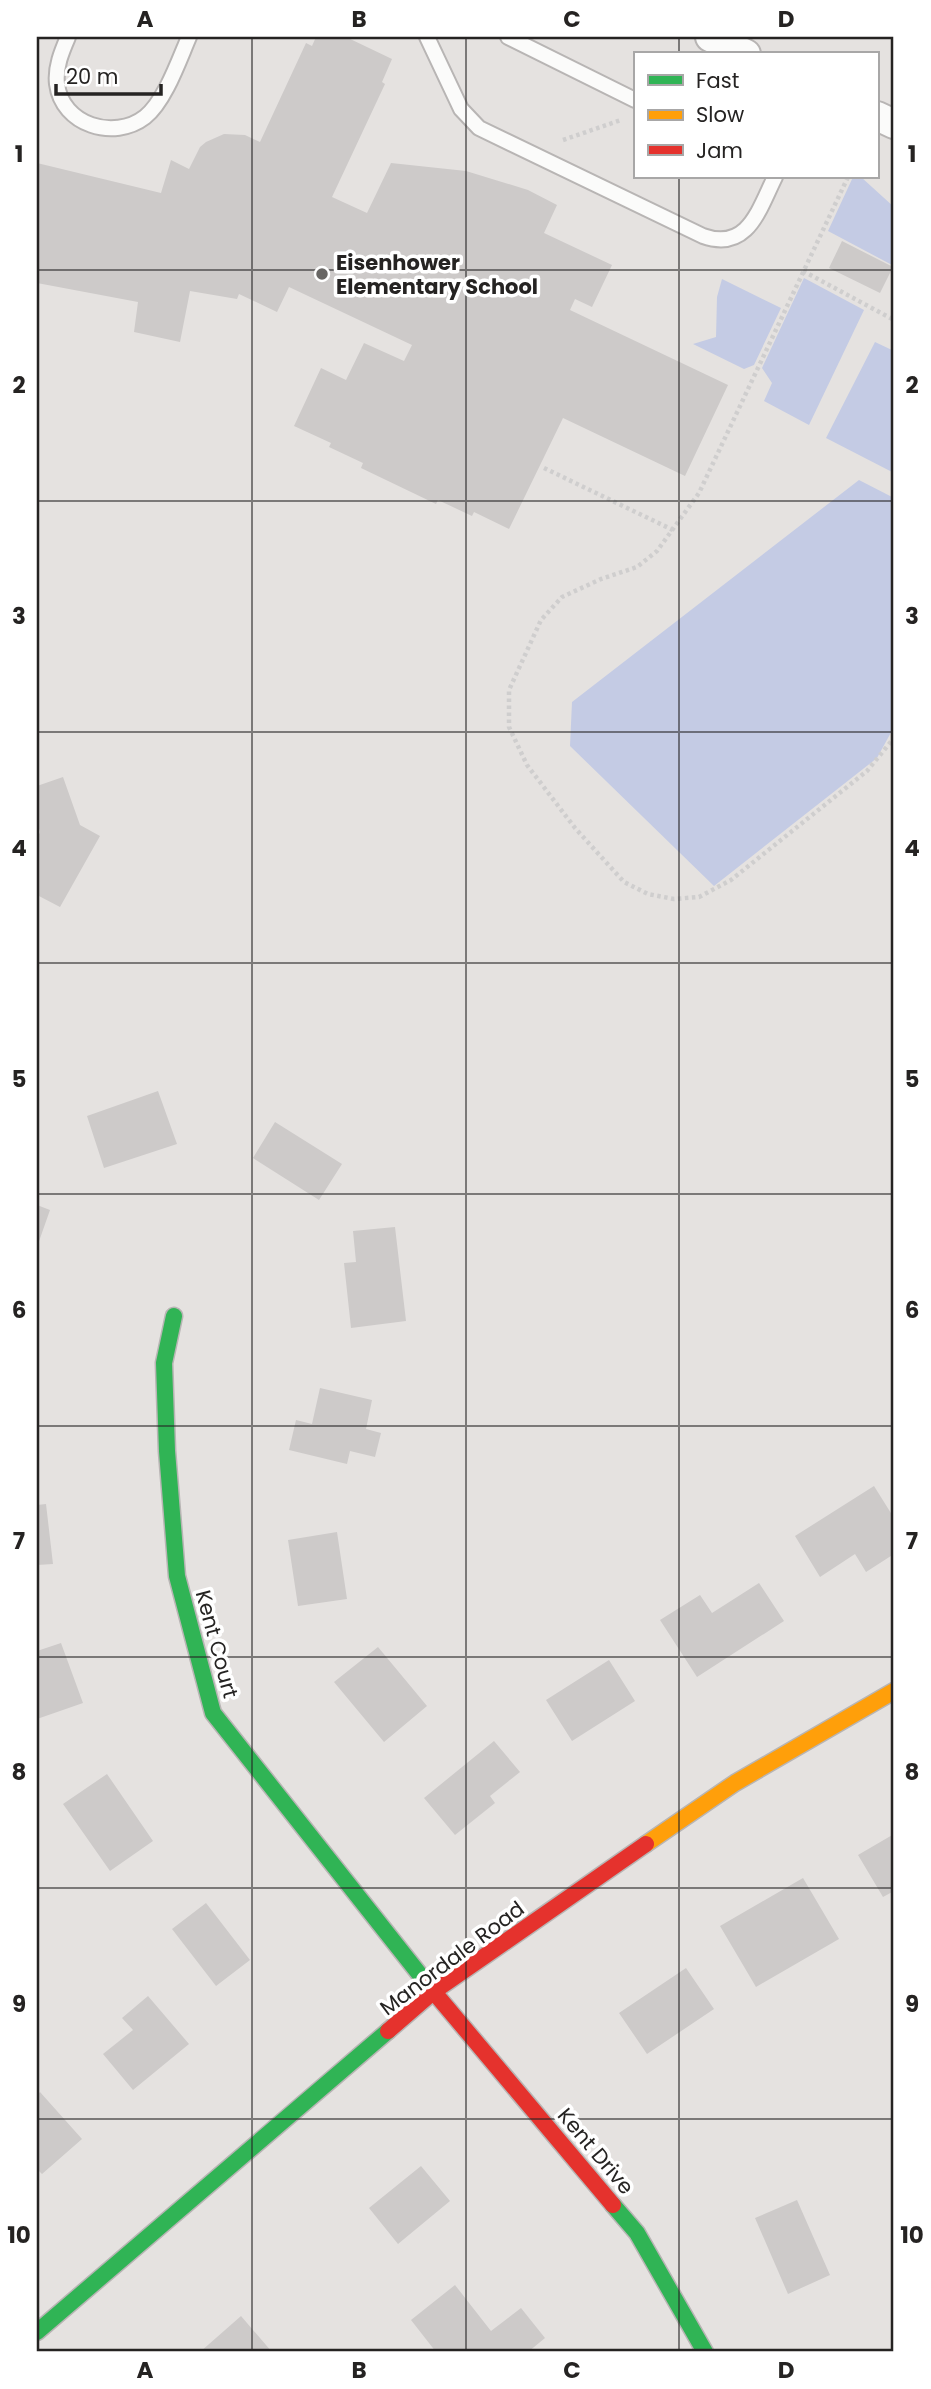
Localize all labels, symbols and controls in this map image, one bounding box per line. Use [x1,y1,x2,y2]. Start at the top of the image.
text: A [137,3,154,35]
text: B [351,3,367,35]
text: C [563,3,581,35]
text: D [778,3,794,35]
scale bar [56,52,161,96]
legend [634,52,878,178]
text: 20 m [66,62,119,91]
text: Fast [696,66,739,95]
text: Slow [696,100,744,129]
text: Jam [696,136,743,165]
text: 1 [15,138,23,170]
text: 1 [908,138,916,170]
place label: Eisenhower Elementary School [336,248,538,301]
marker: Eisenhower Elementary School [314,266,330,282]
text: 2 [12,369,26,401]
text: 2 [905,369,919,401]
text: 3 [12,600,26,632]
text: 3 [905,600,919,632]
text: 4 [11,832,27,864]
text: 4 [904,832,920,864]
text: 5 [12,1063,26,1095]
text: 5 [905,1063,919,1095]
text: 6 [12,1294,26,1326]
text: 6 [905,1294,919,1326]
text: 7 [13,1525,25,1557]
text: 7 [906,1525,918,1557]
street label: Kent Court [189,1587,245,1701]
text: 8 [12,1756,26,1788]
text: 8 [905,1756,919,1788]
street label: Manordale Road [374,1894,530,2022]
text: 9 [12,1988,26,2020]
text: 9 [905,1988,919,2020]
street label: Kent Drive [551,2101,641,2201]
text: 10 [7,2219,31,2251]
text: 10 [900,2219,924,2251]
text: A [137,2354,154,2386]
text: B [351,2354,367,2386]
text: C [563,2354,581,2386]
text: D [778,2354,794,2386]

